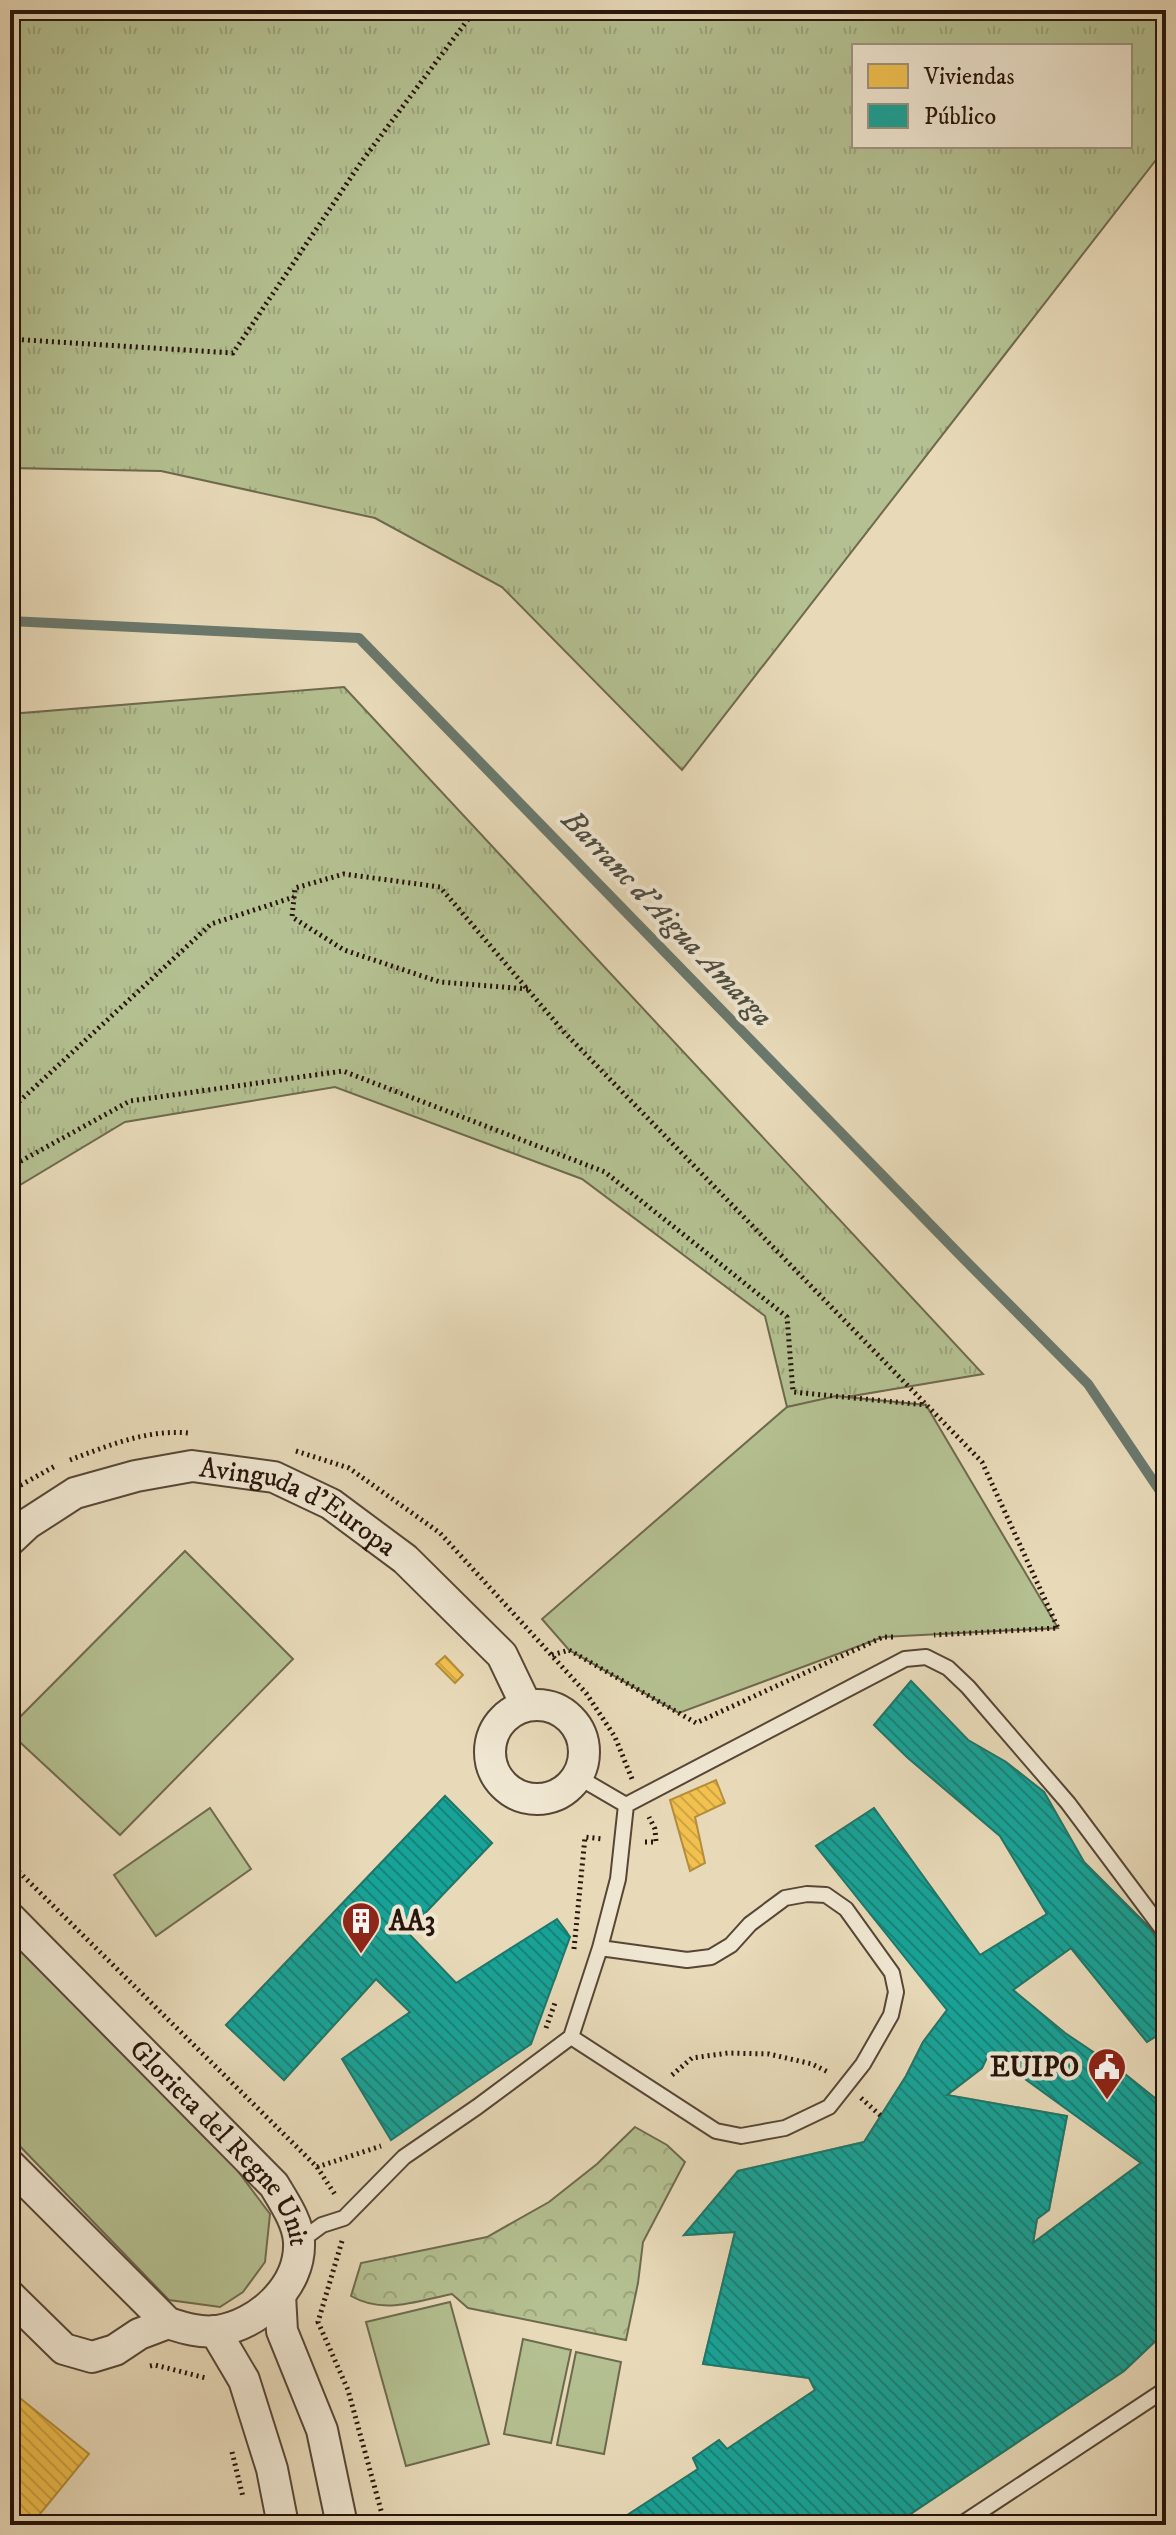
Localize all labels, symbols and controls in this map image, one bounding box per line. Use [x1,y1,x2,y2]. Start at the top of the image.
legend [852,44,1132,148]
text: Viviendas [923,62,1015,92]
text: Público [924,102,996,132]
water label: Barranc d'Aigua Amarga [553,802,780,1035]
street label: Avinguda d'Europa [197,1450,403,1564]
building icon: AA3 [340,1900,382,1955]
place label: AA3 [388,1904,435,1939]
street label: Glorieta del Regne Unit [122,2032,317,2247]
public building icon: EUIPO [1086,2046,1128,2101]
place label: EUIPO [990,2050,1079,2085]

